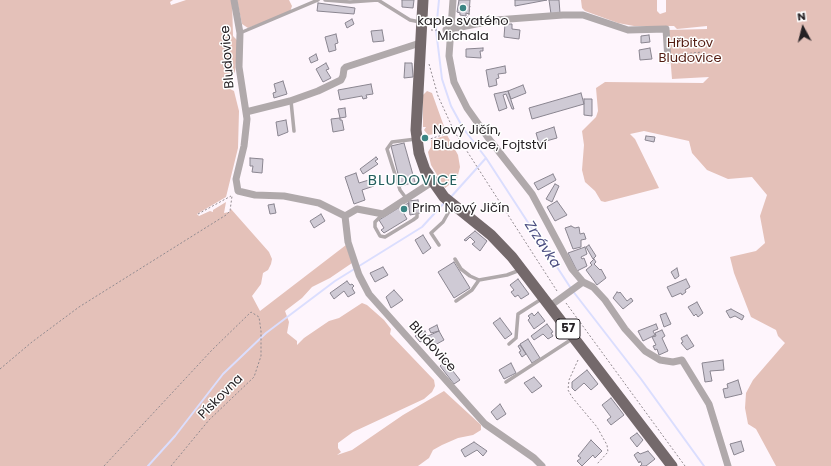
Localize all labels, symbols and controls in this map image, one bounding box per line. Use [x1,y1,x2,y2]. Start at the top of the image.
marker: kaple svatého Michala [458,3,468,13]
north arrow [783,8,823,48]
text: N [796,8,807,25]
place label: kaple svatého Michala [417,14,509,45]
street label: Bludovice [218,25,238,89]
park label: Hřbitov Bludovice [658,36,722,67]
place label: Nový Jičín, Bludovice, Fojtství [433,123,547,154]
marker: Nový Jičín, Bludovice, Fojtství [420,133,430,143]
district label: BLUDOVICE [368,172,458,190]
place label: Prim Nový Jičín [412,201,509,217]
marker: Prim Nový Jičín [399,204,409,214]
water label: Zrzávka [520,218,564,272]
street label: Bludovice [405,318,459,376]
road number: 57 [556,319,580,339]
street label: Pískovna [195,371,247,423]

